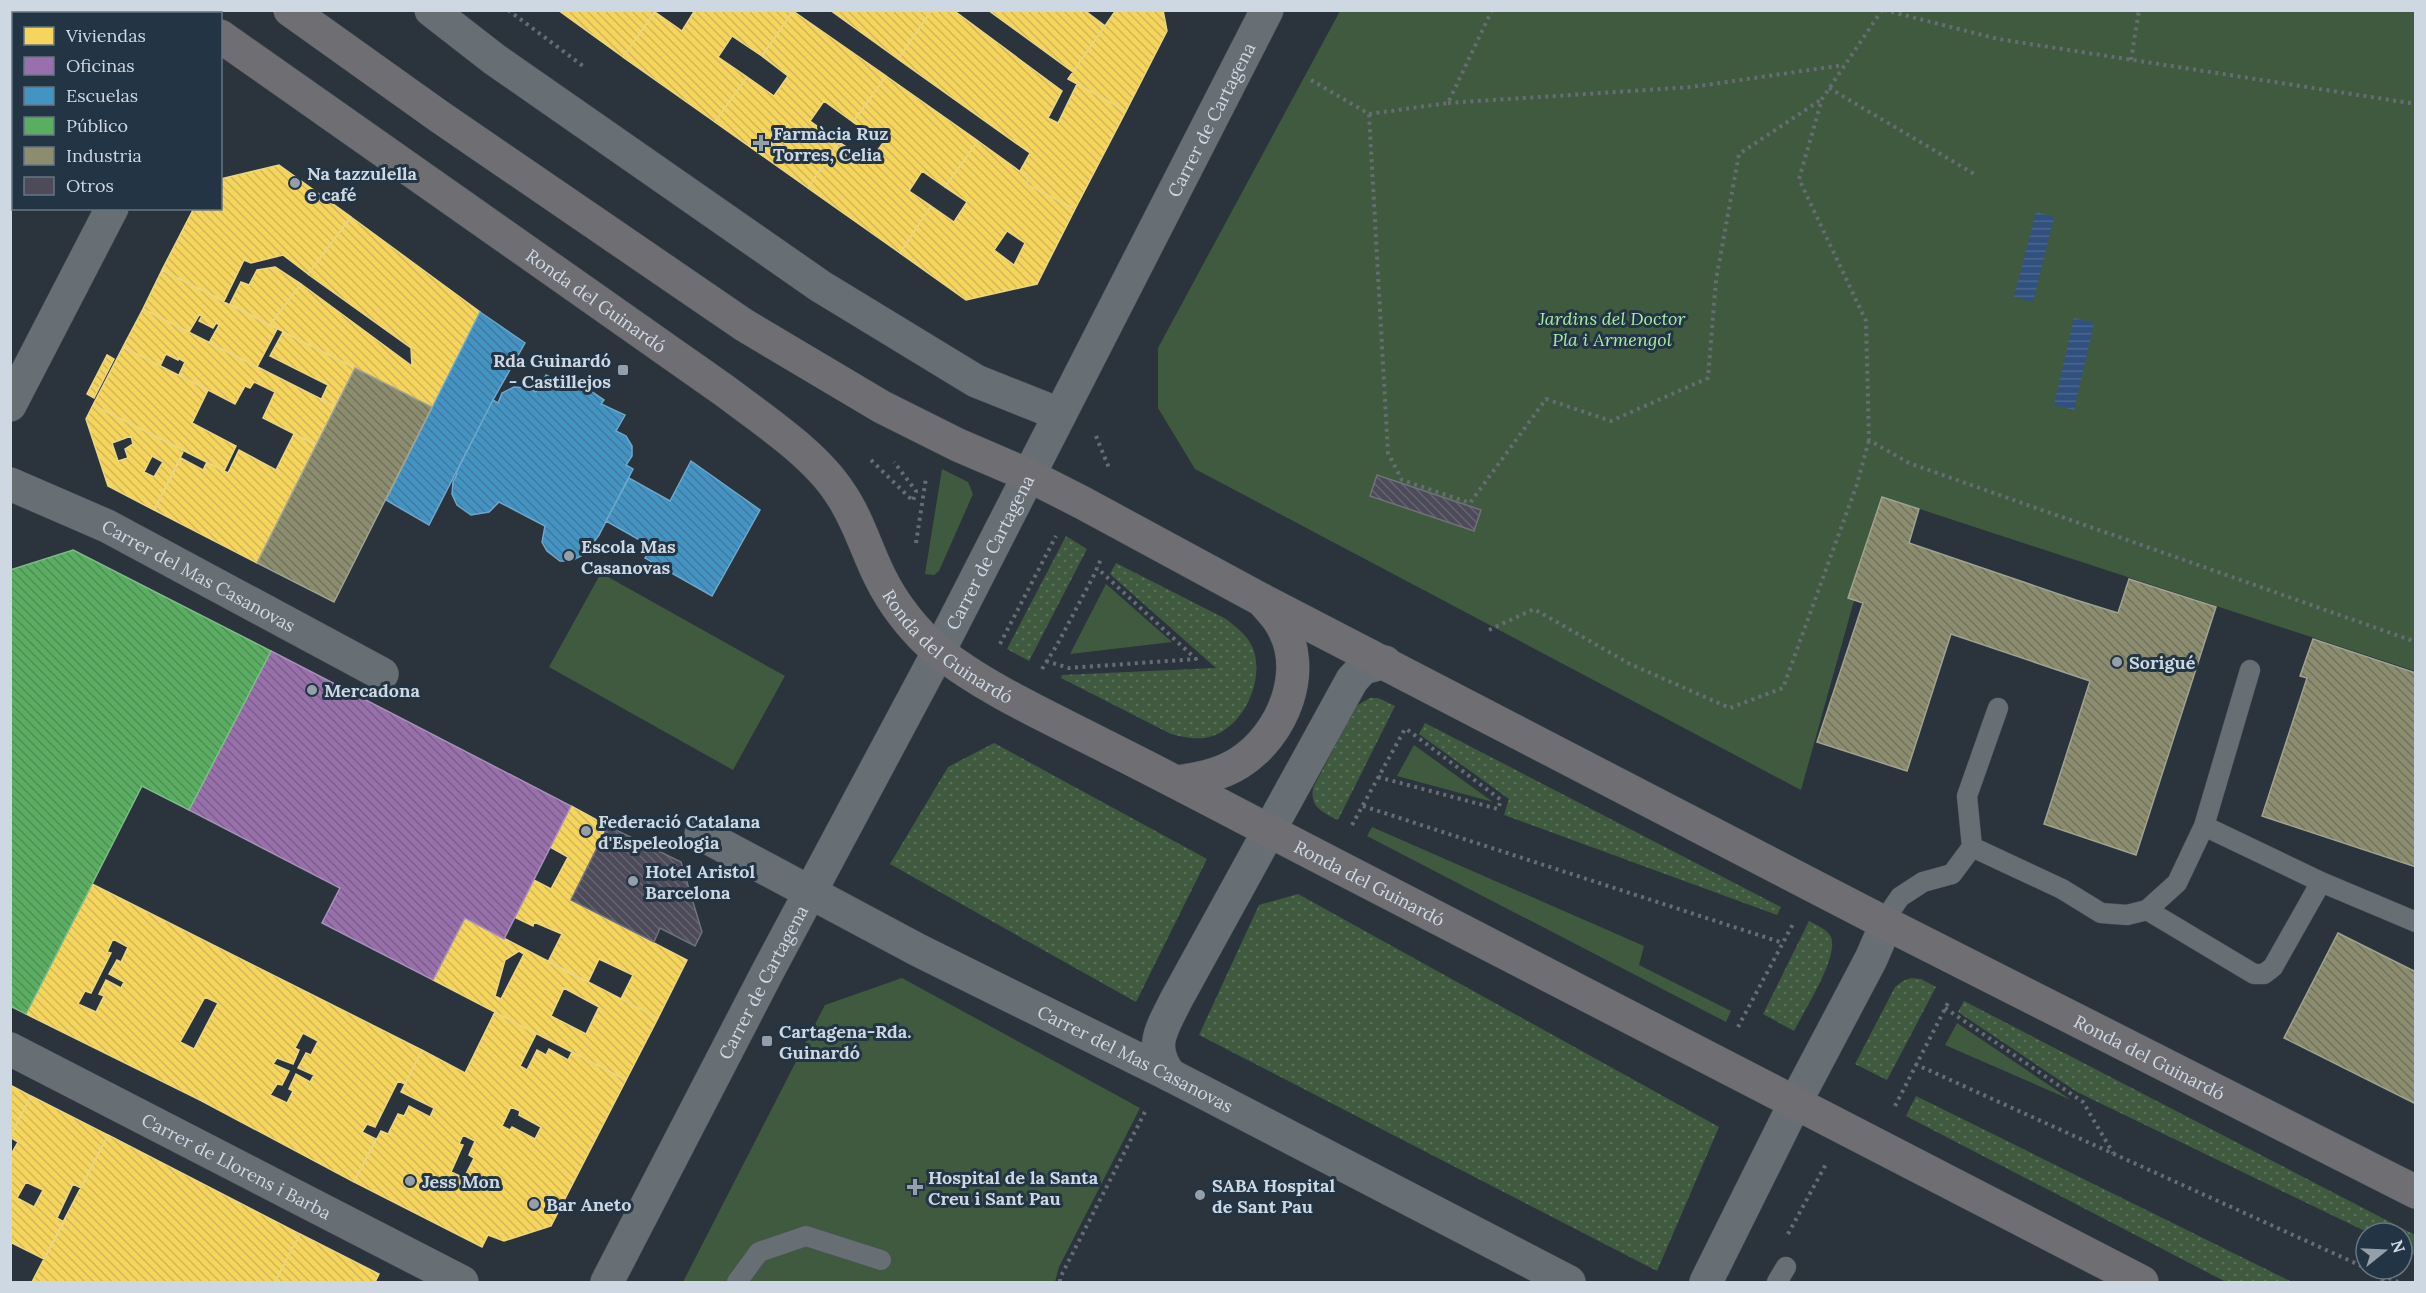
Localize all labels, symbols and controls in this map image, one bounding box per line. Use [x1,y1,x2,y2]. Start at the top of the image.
legend [12,12,222,210]
text: Viviendas [65,24,146,47]
street label: Carrer de Cartagena [1162,38,1260,201]
text: Oficinas [66,54,135,77]
text: Escuelas [66,84,138,107]
text: Público [66,114,128,137]
place label: Farmàcia Ruz Torres, Celia [773,122,889,166]
marker: Farmàcia Ruz Torres, Celia [754,136,768,150]
text: Industria [66,144,142,167]
place label: Na tazzulella e café [307,162,418,206]
text: Otros [66,174,114,197]
marker: Na tazzulella e café [288,176,302,190]
street label: Ronda del Guinardó [522,243,671,358]
park label: Jardins del Doctor Pla i Armengol [1537,307,1686,351]
place label: Rda Guinardó - Castillejos [493,349,611,393]
marker: Rda Guinardó - Castillejos [616,363,630,377]
street label: Carrer de Cartagena [940,471,1039,633]
street label: Carrer del Mas Casanovas [98,514,299,637]
place label: Escola Mas Casanovas [581,535,676,579]
marker: Escola Mas Casanovas [562,549,576,563]
street label: Ronda del Guinardó [878,585,1017,708]
place label: Sorigué [2129,651,2196,674]
marker: Sorigué [2110,655,2124,669]
place label: Mercadona [324,679,420,702]
marker: Mercadona [305,683,319,697]
place label: Federació Catalana d'Espeleologia [598,810,761,854]
marker: Federació Catalana d'Espeleologia [579,824,593,838]
street label: Ronda del Guinardó [1290,834,1449,931]
place label: Hotel Aristol Barcelona [645,860,755,904]
marker: Hotel Aristol Barcelona [626,874,640,888]
street label: Carrer de Cartagena [713,901,813,1063]
street label: Carrer del Mas Casanovas [1034,1000,1237,1117]
street label: Ronda del Guinardó [2070,1009,2229,1105]
place label: Cartagena-Rda. Guinardó [779,1020,911,1064]
marker: Cartagena-Rda. Guinardó [760,1034,774,1048]
street label: Carrer de Llorens i Barba [138,1107,335,1224]
place label: Hospital de la Santa Creu i Sant Pau [928,1166,1099,1210]
place label: Jess Mon [422,1170,501,1193]
marker: Jess Mon [403,1174,417,1188]
place label: SABA Hospital de Sant Pau [1212,1174,1336,1218]
marker: Hospital de la Santa Creu i Sant Pau [906,1178,924,1196]
marker: SABA Hospital de Sant Pau [1193,1188,1207,1202]
place label: Bar Aneto [546,1193,631,1216]
marker: Bar Aneto [527,1197,541,1211]
north arrow [2354,1221,2414,1281]
text: N [2387,1237,2410,1255]

